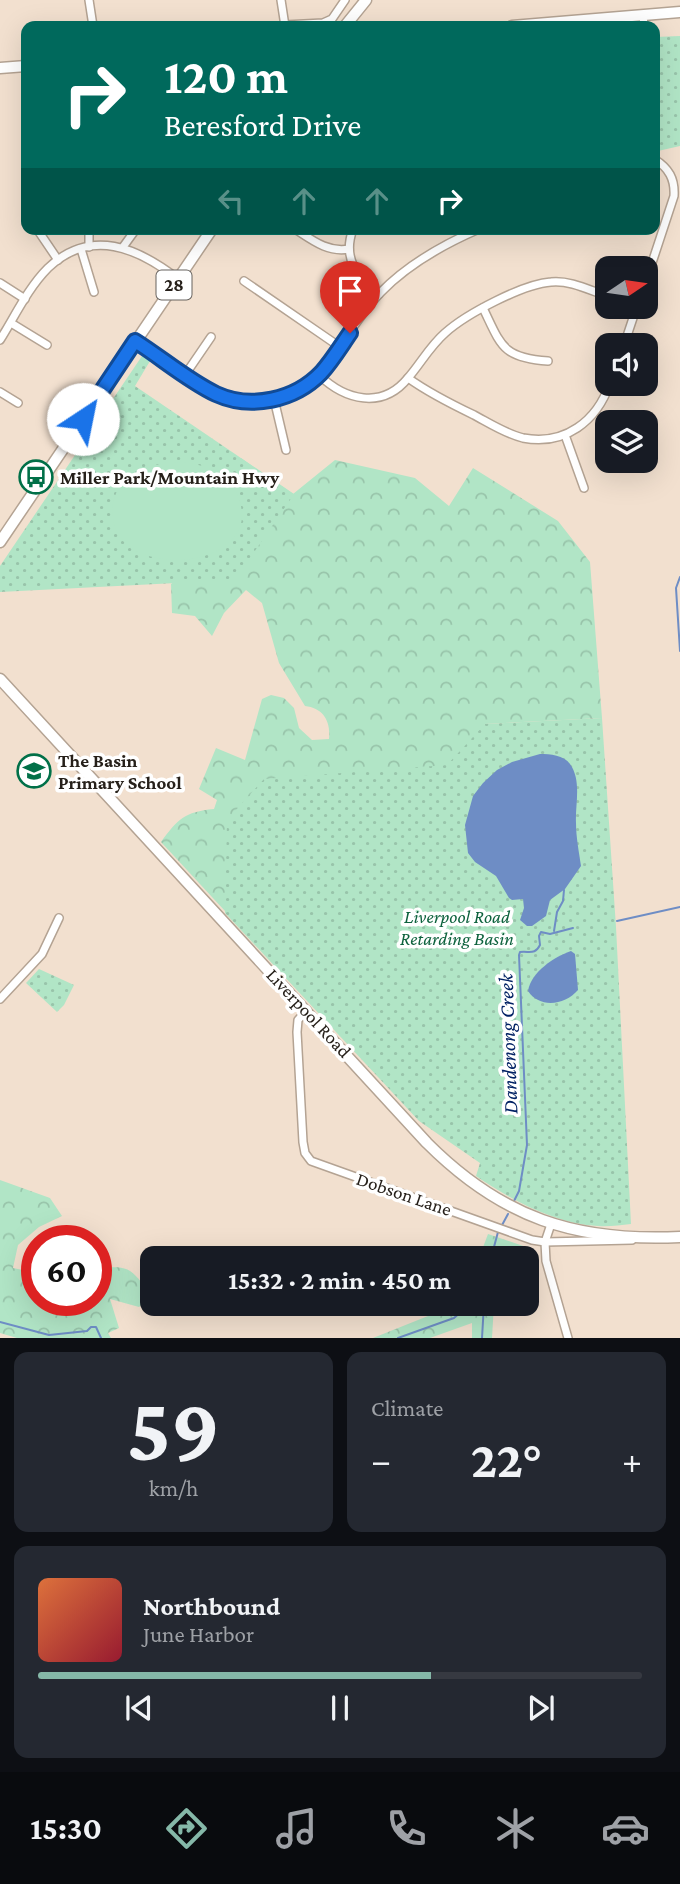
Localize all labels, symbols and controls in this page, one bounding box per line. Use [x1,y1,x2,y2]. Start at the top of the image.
icon: right [49,49,140,140]
text: 120 m [164,49,288,104]
text: Beresford Drive [164,107,361,143]
icon: left [212,182,250,220]
icon: ahead [285,182,323,220]
icon: ahead [358,182,396,220]
icon: right [431,182,469,220]
north arrow [595,256,658,318]
map controls [595,256,658,473]
pin [320,261,380,333]
road number: 28 [156,270,192,300]
icon: arrive [331,272,369,310]
button: sound [595,333,658,396]
position arrow [46,382,120,456]
button: layers [595,410,658,473]
bus stop icon: Miller Park/Mountain Hwy [17,458,55,496]
place label: Miller Park/Mountain Hwy [60,467,280,488]
place label: The Basin Primary School [58,750,182,793]
school or university icon: The Basin Primary School [15,752,53,790]
park label: Liverpool Road Retarding Basin [400,906,514,949]
street label: Liverpool Road [262,964,356,1062]
water label: Dandenong Creek [494,973,522,1114]
street label: Dobson Lane [354,1168,454,1220]
speed limit sign: 60 [21,1225,112,1316]
text: 15:32 · 2 min · 450 m [228,1266,451,1295]
text: 59 [127,1378,220,1480]
text: Climate [371,1395,443,1421]
text: 22° [471,1430,542,1488]
text: − [371,1439,391,1481]
text: + [622,1439,642,1481]
text: km/h [149,1475,198,1501]
text: Northbound [143,1592,280,1621]
text: June Harbor [143,1621,254,1647]
icon: previous [120,1689,158,1727]
icon: pause [321,1689,359,1727]
icon: next [522,1689,560,1727]
icon: directions [162,1804,211,1853]
icon: music [272,1804,321,1853]
icon: phone [382,1804,431,1853]
icon: climate [491,1804,540,1853]
icon: car [601,1804,650,1853]
text: 15:30 [30,1810,102,1846]

